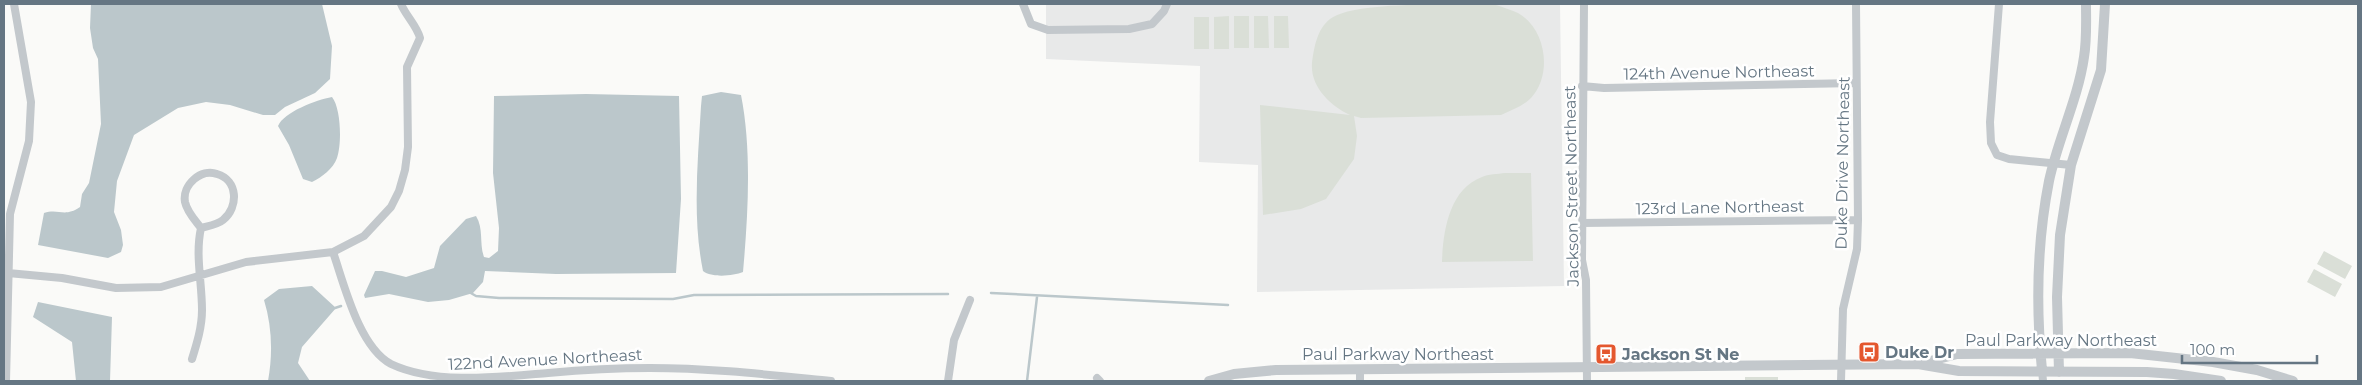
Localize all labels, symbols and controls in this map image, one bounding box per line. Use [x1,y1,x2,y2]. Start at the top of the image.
street label: 124th Avenue Northeast [1623,61,1815,84]
street label: Duke Drive Northeast [1831,76,1854,250]
street label: Jackson Street Northeast [1560,85,1583,288]
street label: 123rd Lane Northeast [1635,197,1805,218]
street label: Paul Parkway Northeast [1965,331,2157,350]
scale bar [2182,332,2317,364]
bus stop icon: Duke Dr [1857,340,1881,364]
text: 100 m [2190,340,2235,359]
bus stop icon: Jackson St Ne [1594,342,1618,366]
place label: Duke Dr [1885,343,1954,362]
street label: 122nd Avenue Northeast [447,345,643,374]
street label: Paul Parkway Northeast [1302,345,1494,364]
place label: Jackson St Ne [1621,345,1739,364]

